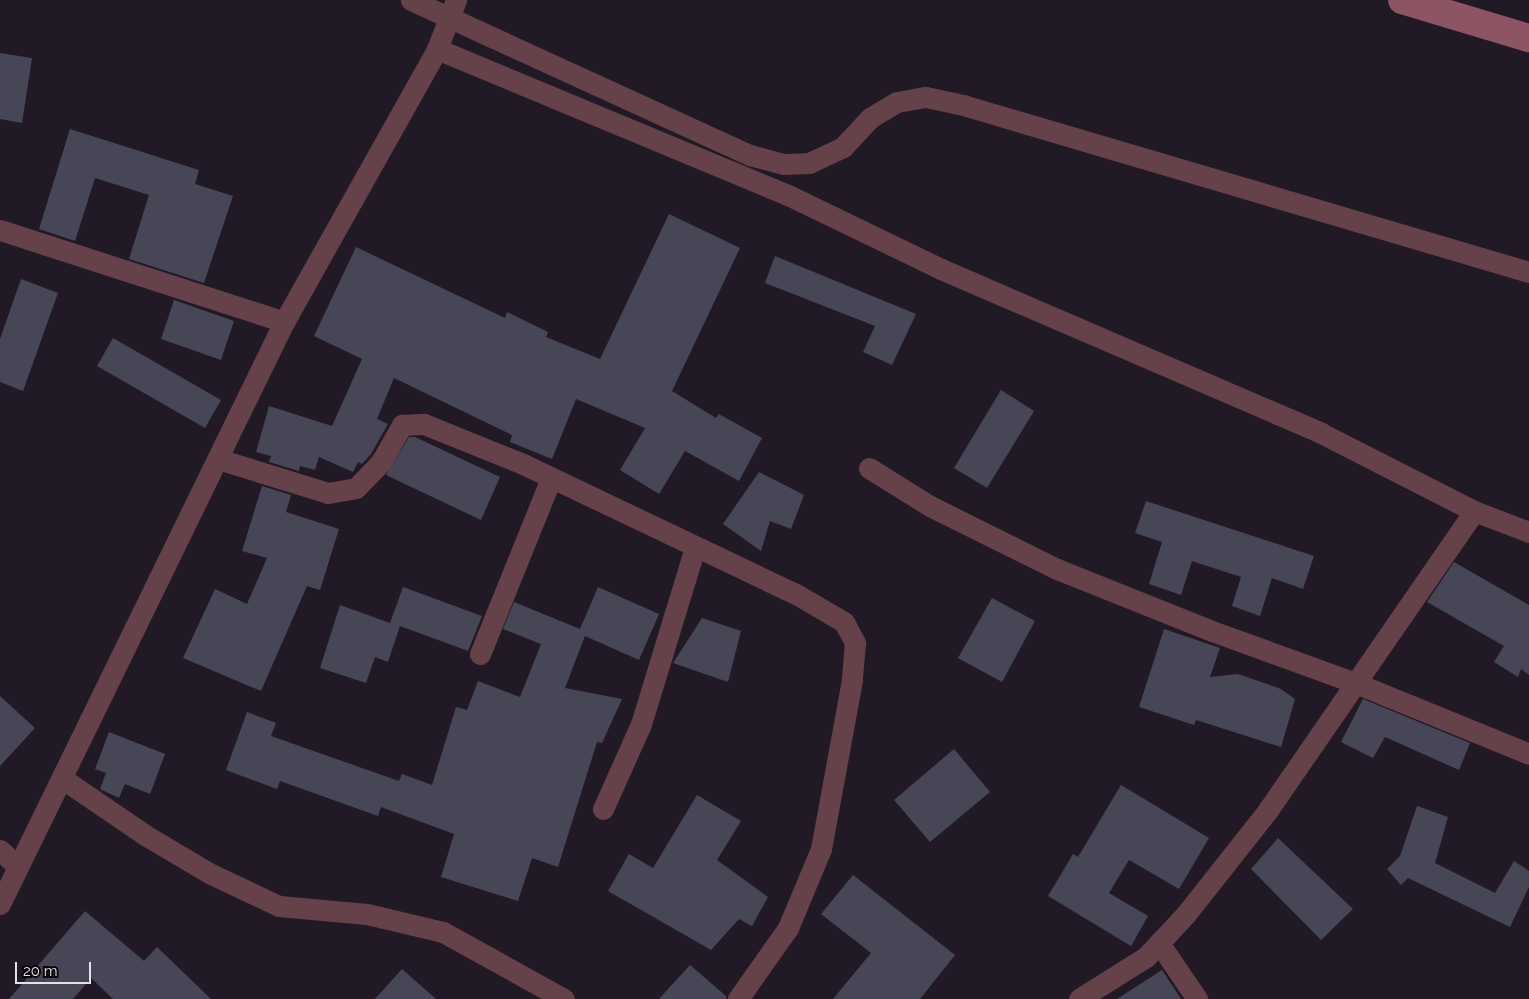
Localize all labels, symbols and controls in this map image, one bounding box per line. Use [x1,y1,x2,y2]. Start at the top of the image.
scale bar [18,952,94,984]
text: 20 m [23,962,58,980]

